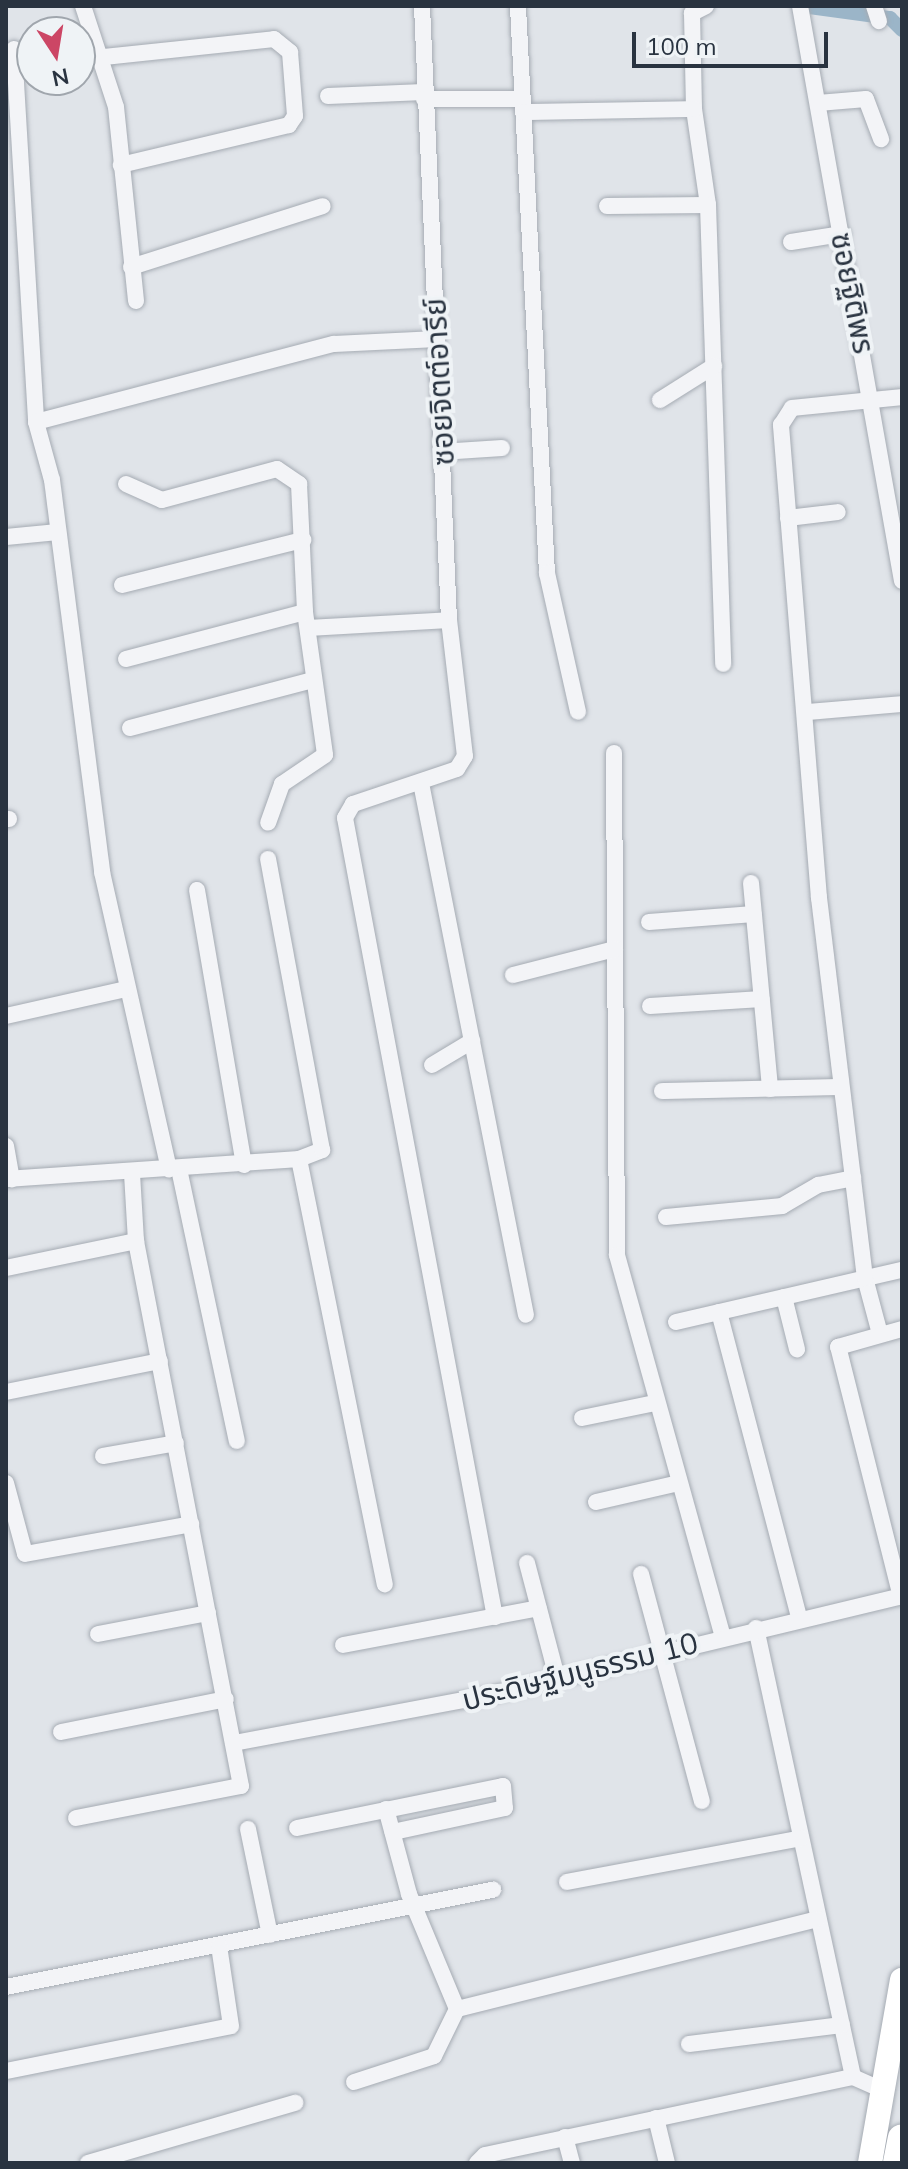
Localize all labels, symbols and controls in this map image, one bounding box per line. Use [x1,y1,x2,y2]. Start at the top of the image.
north arrow [16,16,96,96]
scale bar [636,16,832,66]
text: 100 m [646,31,717,61]
text: N [50,62,72,93]
street label: ซอยฐิติพร [824,229,882,357]
street label: ซอยจิตต์อารีย์ [417,297,461,467]
street label: ประดิษฐ์มนูธรรม 10 [458,1624,702,1718]

